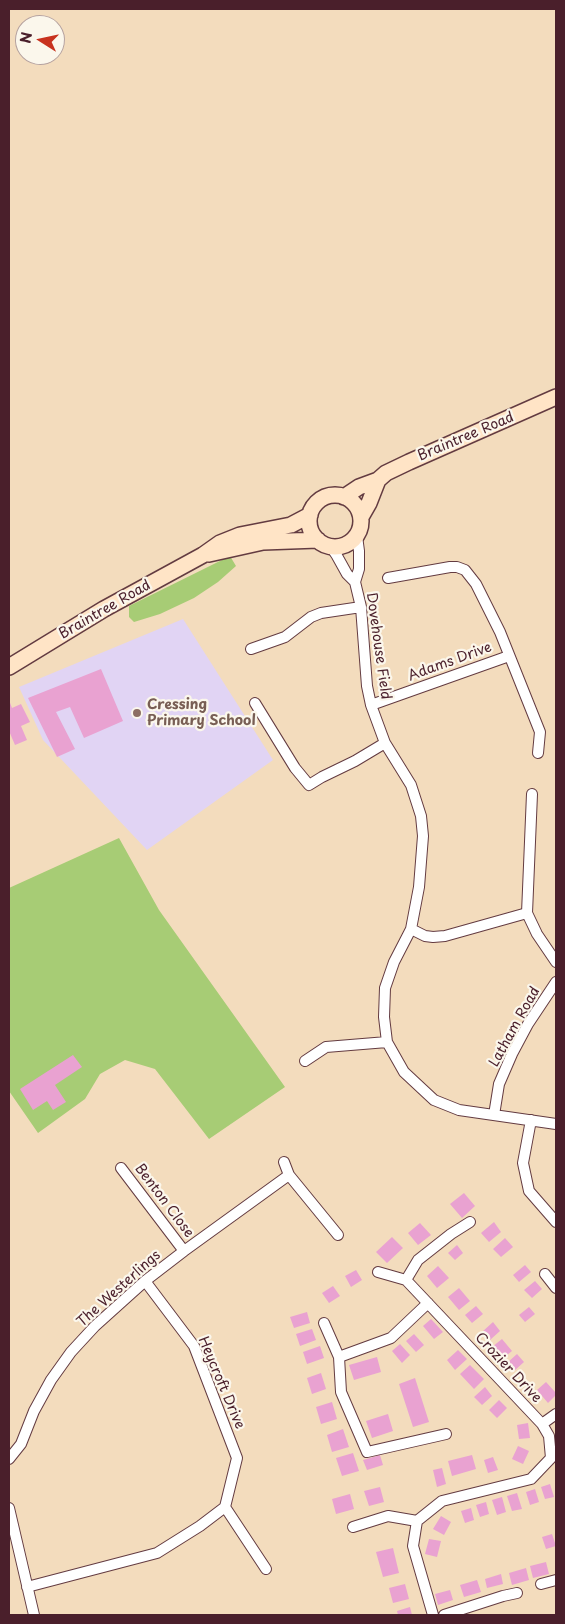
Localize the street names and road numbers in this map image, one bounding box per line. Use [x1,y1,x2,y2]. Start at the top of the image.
street label: Braintree Road [415,409,517,465]
street label: Braintree Road [56,577,154,643]
street label: Dovehouse Field [362,591,394,701]
street label: Adams Drive [406,639,494,685]
street label: Latham Road [486,984,544,1070]
street label: Benton Close [131,1161,197,1241]
street label: The Westerlings [74,1247,164,1331]
street label: Crozier Drive [471,1329,545,1407]
street label: Heycroft Drive [194,1334,248,1432]

